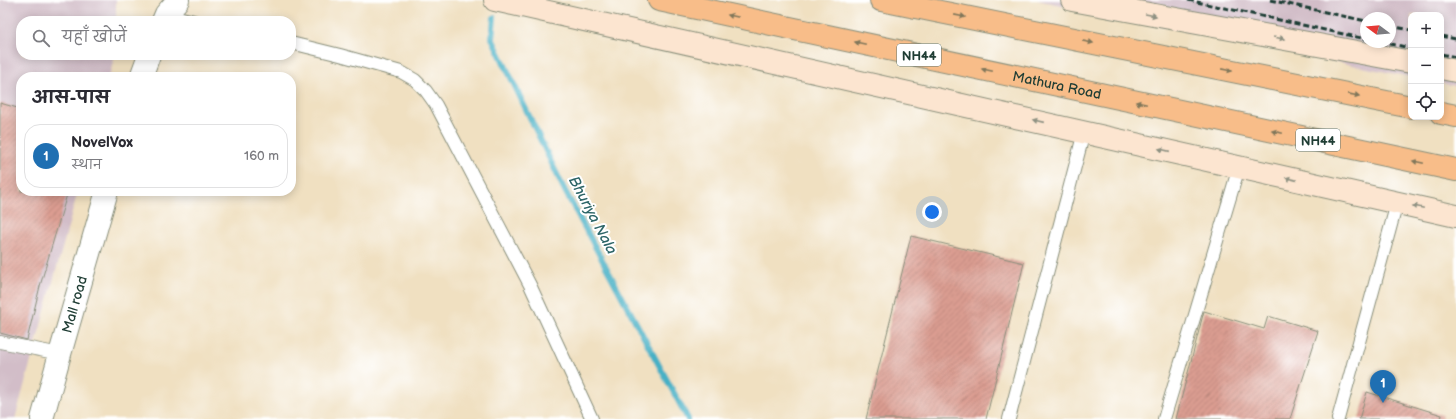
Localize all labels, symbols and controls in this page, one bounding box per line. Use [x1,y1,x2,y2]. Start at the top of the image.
one-way arrow [726,12,739,18]
one-way arrow [1145,12,1157,18]
north arrow [1360,12,1396,48]
map controls [1408,12,1444,120]
button: + [1408,12,1444,48]
one-way arrow [954,13,966,19]
search box [16,16,296,60]
icon: search [30,27,52,49]
text: यहाँ खोजें [62,28,127,47]
one-way arrow [1273,35,1285,41]
one-way arrow [854,39,866,45]
one-way arrow [1081,39,1094,45]
road number: NH44 [897,44,941,66]
button: − [1408,48,1444,84]
one-way arrow [981,66,993,72]
one-way arrow [1221,67,1233,73]
street label: Mathura Road [1011,68,1103,103]
button: locate [1408,84,1444,120]
text: आस-पास [32,88,110,108]
one-way arrow [1348,93,1360,99]
one-way arrow [1135,99,1148,105]
one-way arrow [1031,118,1044,124]
one-way arrow [1271,128,1283,134]
road number: NH44 [1296,129,1340,151]
text: NovelVox [71,133,133,152]
one-way arrow [1158,147,1170,153]
text: 1 [43,148,49,164]
text: 160 m [244,148,279,164]
text: स्थान [71,157,102,173]
one-way arrow [1412,158,1424,164]
water label: Bhuriya Nala [564,173,621,258]
one-way arrow [1285,175,1297,181]
your location [922,202,942,222]
one-way arrow [1412,204,1424,210]
street label: Mall road [58,274,91,335]
pin: 1 [1370,370,1396,403]

